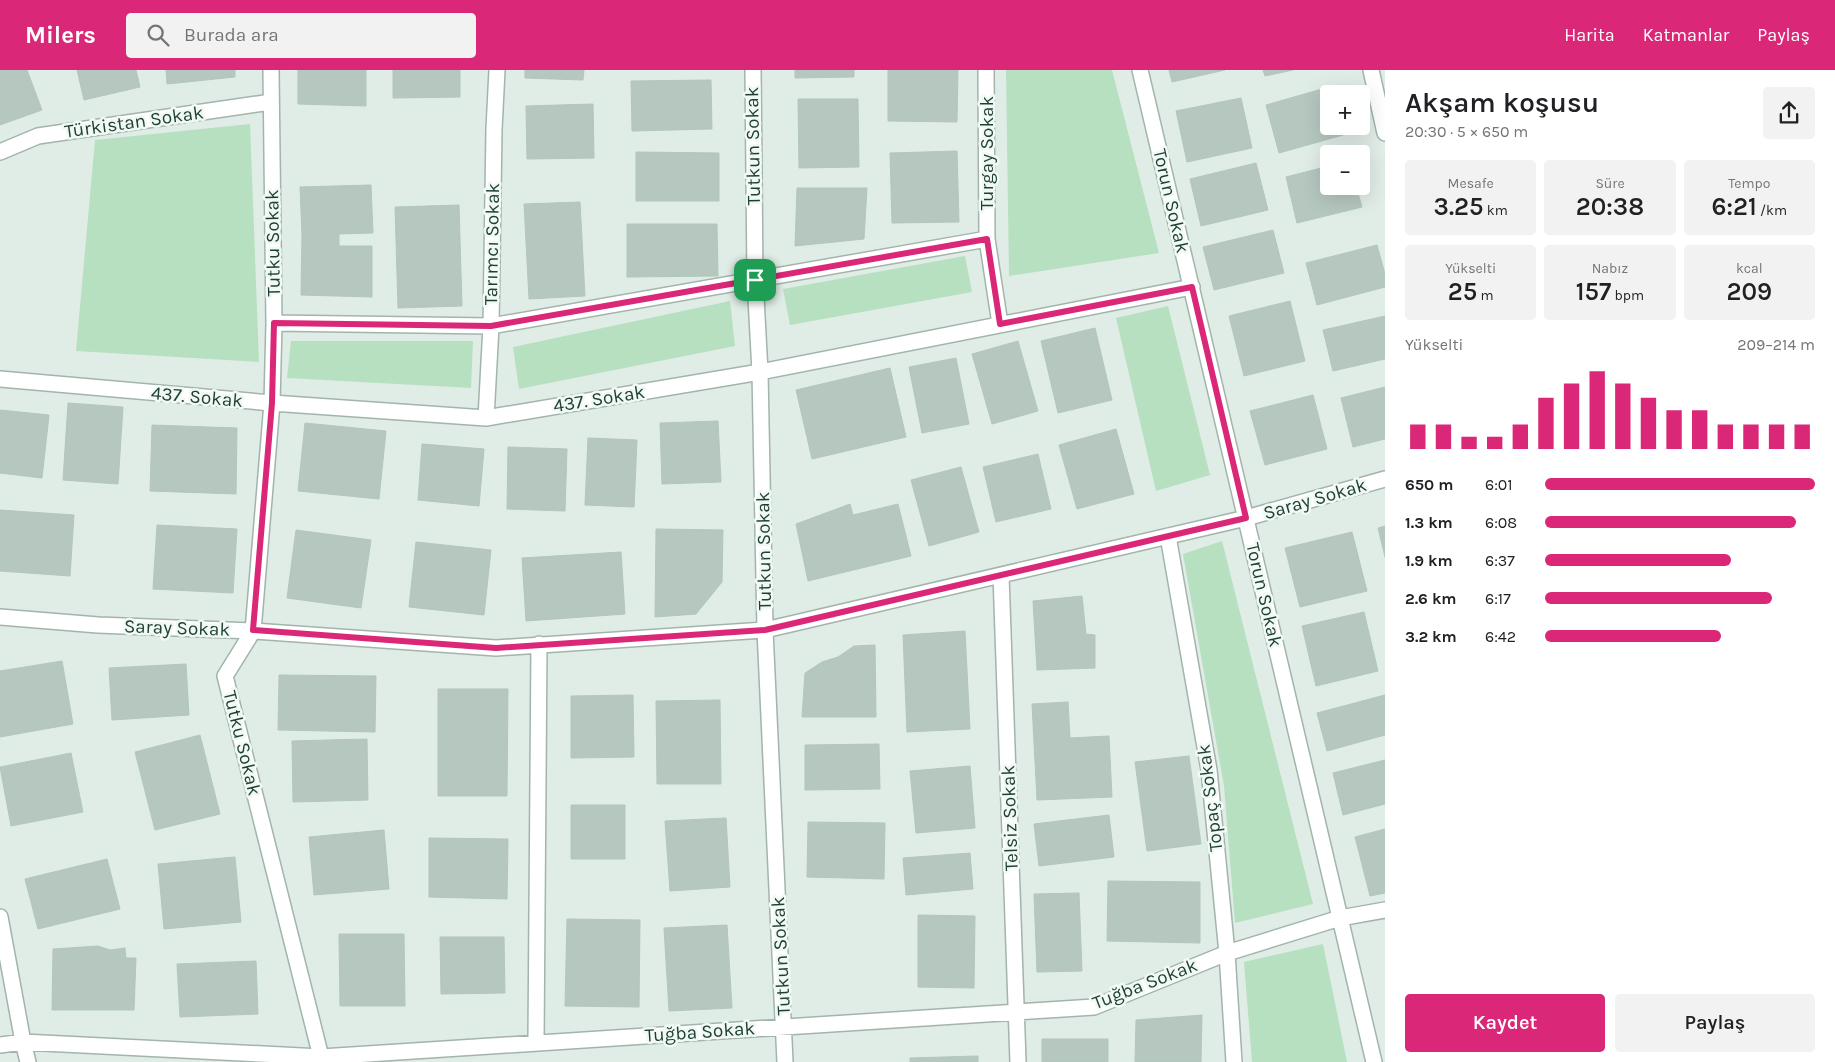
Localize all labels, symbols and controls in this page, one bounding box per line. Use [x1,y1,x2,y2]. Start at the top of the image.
search box [126,13,476,58]
text: Milers [25,21,96,49]
icon: search [144,21,172,49]
text: Burada ara [184,24,279,46]
text: Harita [1564,24,1615,46]
text: Katmanlar [1643,24,1729,46]
text: Paylaş [1757,24,1810,46]
map controls [1320,85,1370,195]
button: + [1320,85,1370,135]
street label: Tutkun Sokak [741,86,765,206]
text: Akşam koşusu [1405,86,1599,119]
button: share [1763,87,1815,139]
street label: Turgay Sokak [976,95,998,210]
street label: Türkistan Sokak [63,101,205,143]
text: 20:30 · 5 × 650 m [1405,122,1528,141]
button: − [1320,145,1370,195]
street label: Torun Sokak [1148,147,1194,256]
text: Mesafe [1448,175,1494,192]
text: Süre [1595,175,1625,192]
text: Tempo [1728,175,1770,192]
street label: Tarımcı Sokak [480,182,504,305]
street label: Tutku Sokak [261,189,285,297]
text: 3.25 [1434,192,1483,221]
text: 20:38 [1576,192,1644,221]
text: 6:21 [1712,192,1757,221]
text: km [1483,202,1508,219]
text: /km [1757,202,1787,219]
pin [734,259,776,301]
text: Yükselti [1445,260,1496,277]
text: Nabız [1592,260,1628,277]
text: kcal [1736,260,1763,277]
icon: arrive [741,266,769,294]
text: 25 [1448,277,1477,306]
text: 157 [1576,277,1611,306]
text: 209 [1727,277,1772,306]
text: m [1477,287,1494,304]
text: bpm [1611,287,1644,304]
text: Yükselti [1405,335,1463,354]
text: 209–214 m [1737,335,1815,354]
street label: 437. Sokak [552,381,647,417]
street label: 437. Sokak [150,382,244,412]
street label: Saray Sokak [1261,474,1369,524]
text: 650 m [1405,475,1453,494]
text: 6:01 [1485,475,1513,494]
street label: Tutkun Sokak [752,491,776,611]
text: 1.3 km [1405,513,1453,532]
text: 6:08 [1485,513,1517,532]
street label: Torun Sokak [1241,541,1287,650]
text: 1.9 km [1405,551,1453,570]
text: 6:37 [1485,551,1515,570]
text: 2.6 km [1405,589,1457,608]
text: 6:17 [1485,589,1511,608]
street label: Saray Sokak [123,615,231,641]
text: 3.2 km [1405,627,1457,646]
text: 6:42 [1485,627,1516,646]
street label: Tutku Sokak [218,688,266,798]
street label: Topaç Sokak [1192,743,1227,853]
street label: Telsiz Sokak [997,764,1023,871]
street label: Tutkun Sokak [767,896,795,1016]
street label: Tuğba Sokak [1090,954,1201,1014]
button: Kaydet [1405,994,1605,1052]
button: Paylaş [1615,994,1815,1052]
street label: Tuğba Sokak [644,1017,756,1047]

